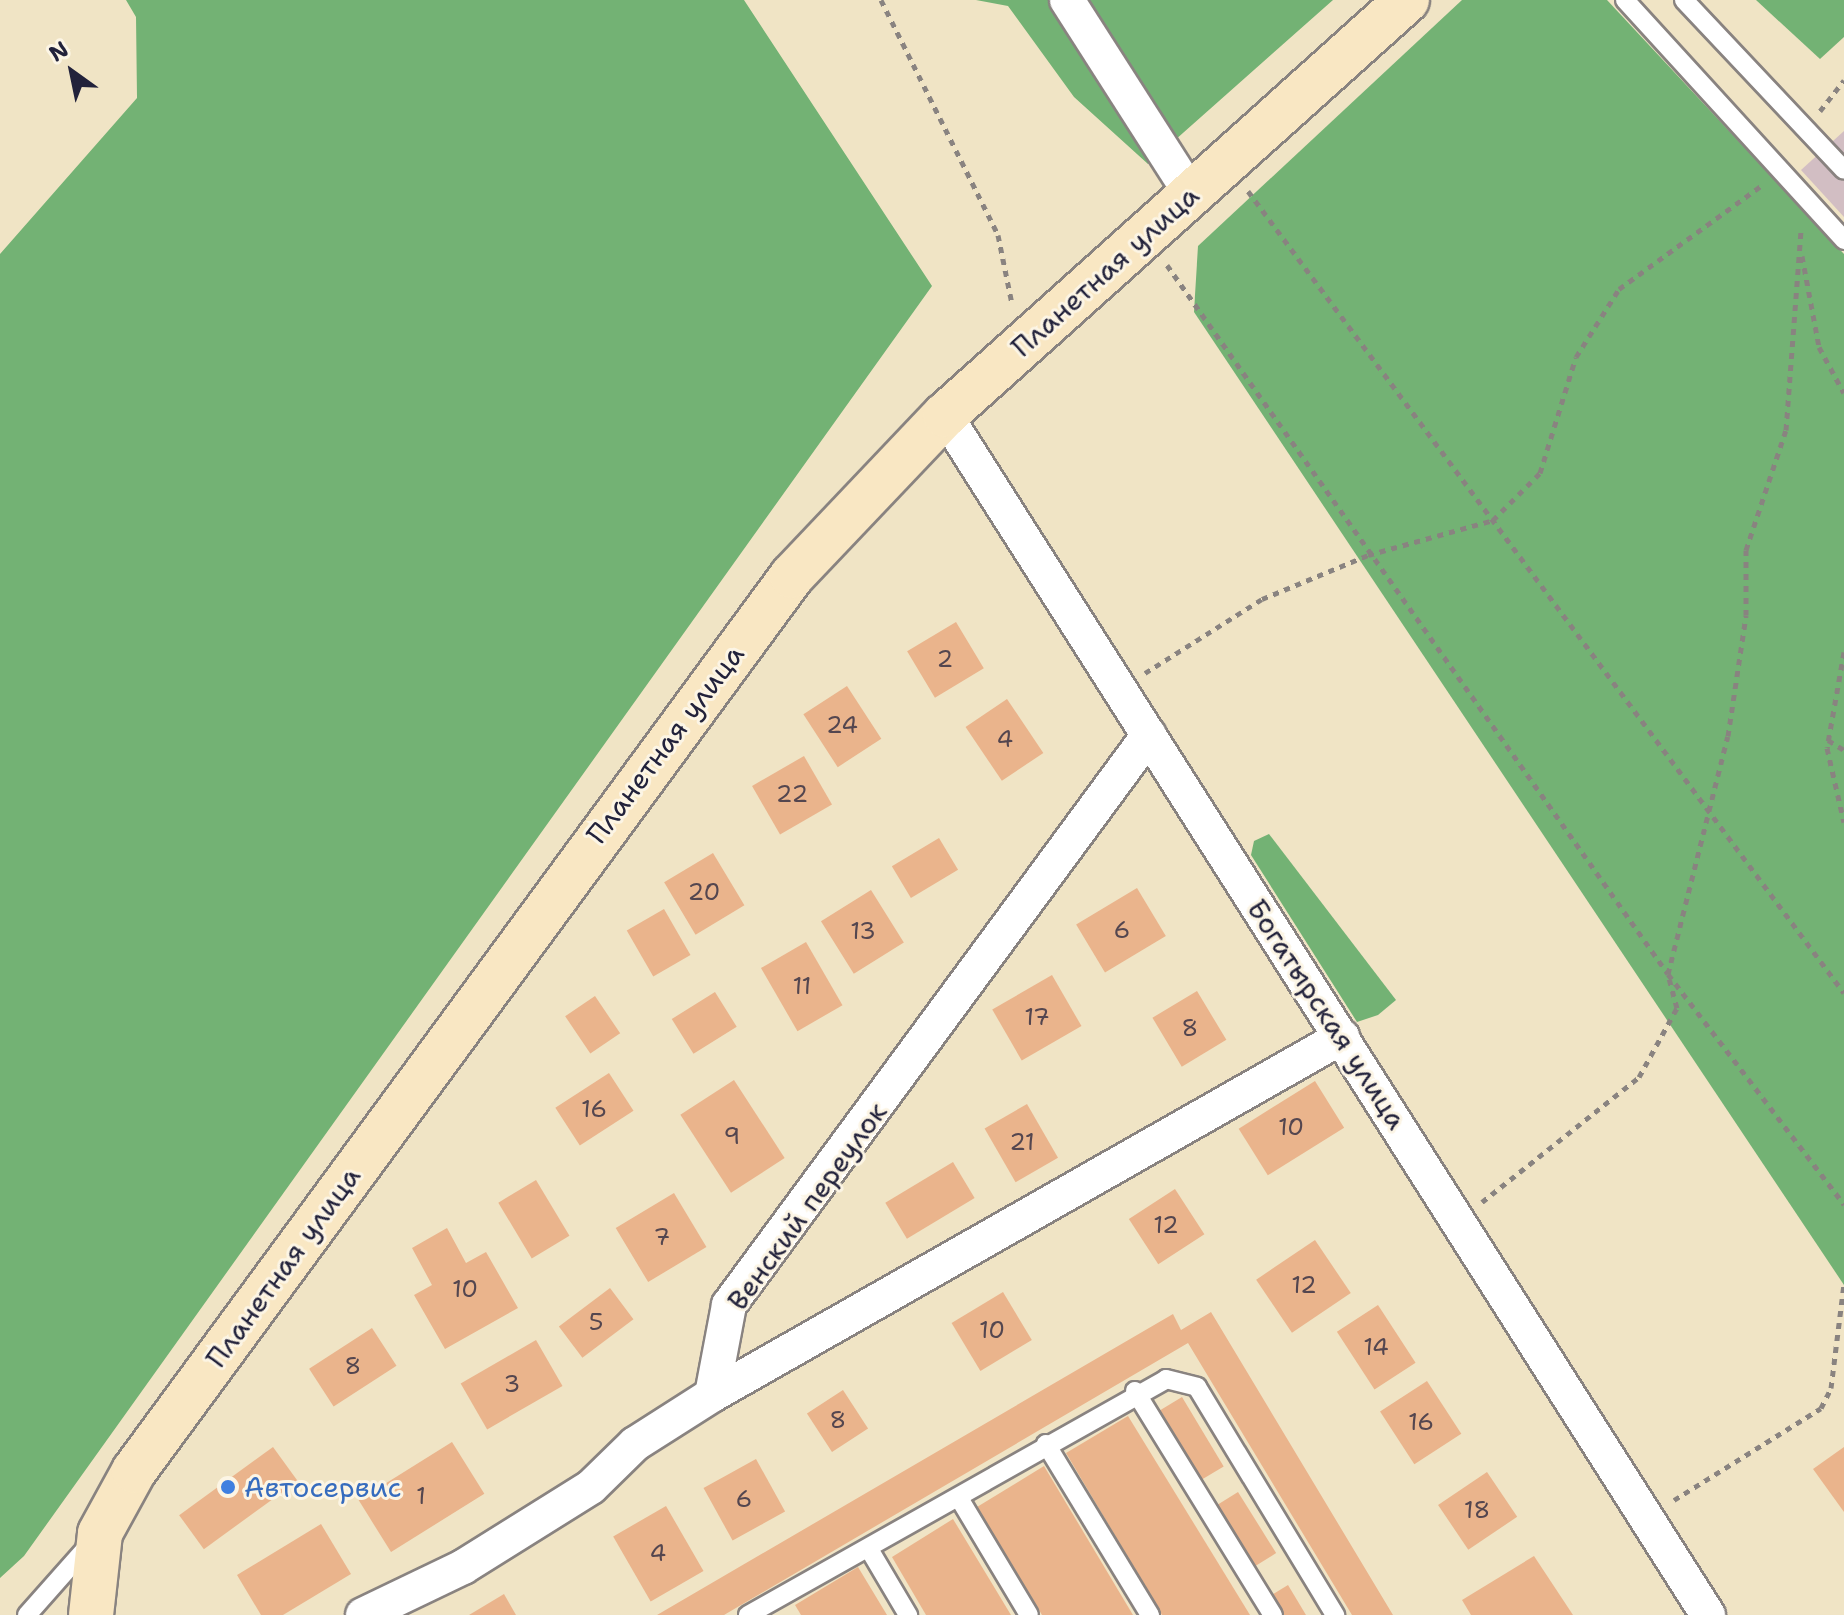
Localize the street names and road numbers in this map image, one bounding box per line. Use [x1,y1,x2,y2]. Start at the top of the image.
street label: Планетная улица [1004,178,1206,364]
street label: Планетная улица [579,638,751,850]
street label: Богатырская улица [1240,893,1414,1135]
street label: Венский переулок [720,1096,894,1316]
street label: Планетная улица [199,1160,367,1374]

